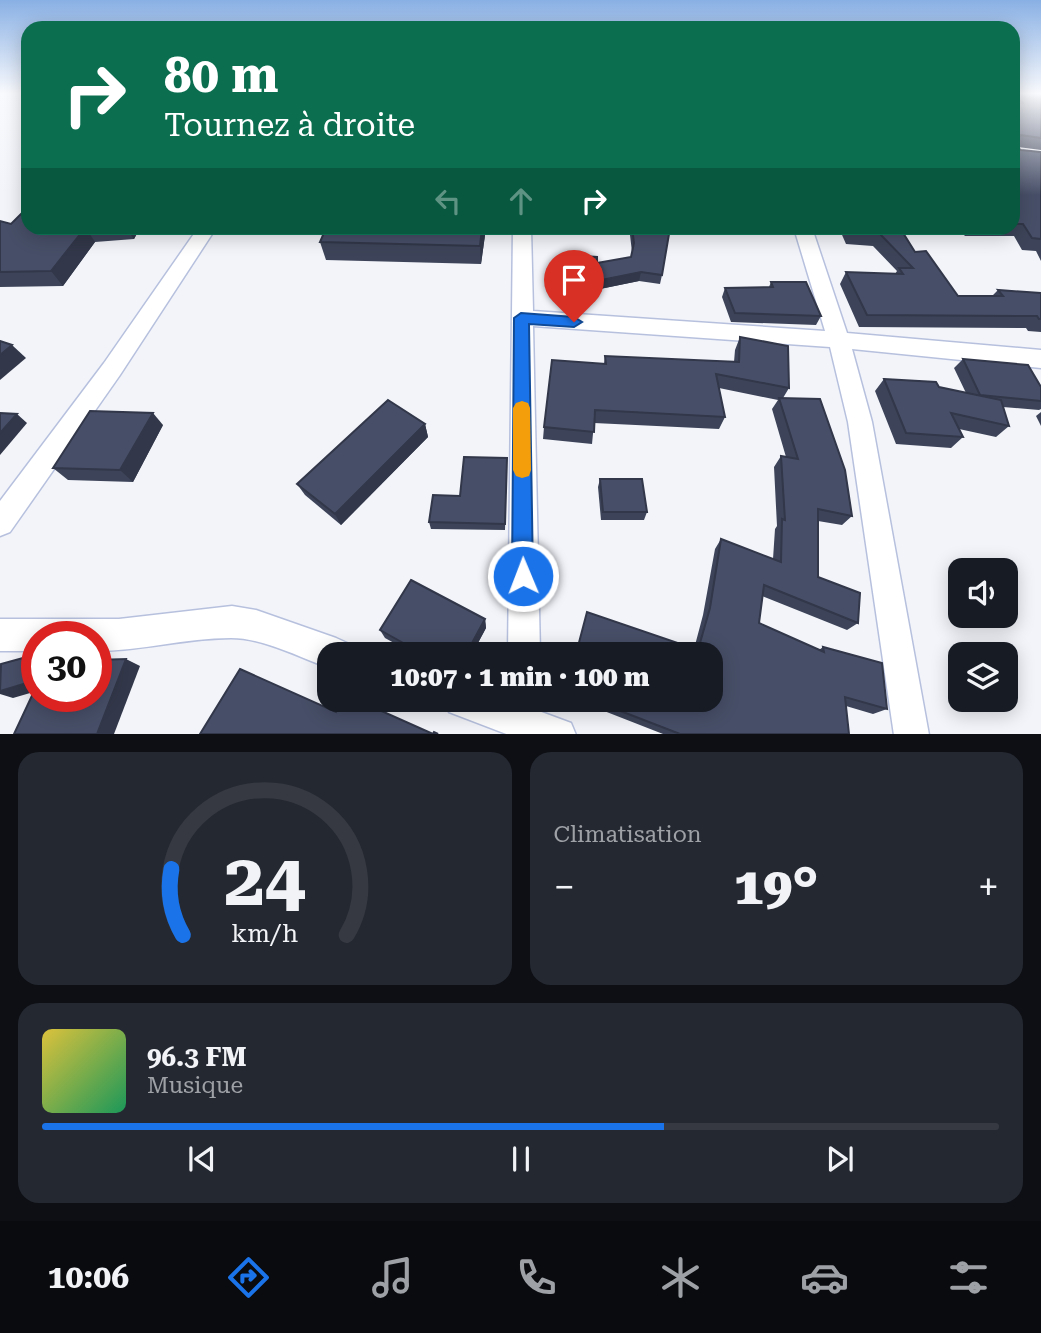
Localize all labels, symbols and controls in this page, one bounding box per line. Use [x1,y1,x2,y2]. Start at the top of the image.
text: 80 m [164,47,279,104]
icon: right [49,49,140,140]
text: Tournez à droite [164,106,415,144]
icon: left [429,182,467,220]
icon: ahead [502,182,540,220]
icon: right [575,182,613,220]
pin [544,250,604,322]
icon: arrive [555,261,593,299]
position arrow [486,539,560,613]
map controls [948,558,1018,712]
button: sound [948,558,1018,628]
speed limit sign: 30 [21,621,112,712]
button: layers [948,642,1018,712]
text: 10:07 · 1 min · 100 m [390,662,650,692]
text: Climatisation [554,821,702,848]
text: 24 [224,838,306,923]
text: 19° [734,856,818,917]
text: − [554,865,575,909]
text: + [978,865,999,909]
text: km/h [231,918,298,947]
text: 96.3 FM [147,1042,247,1072]
text: Musique [147,1072,243,1099]
icon: previous [183,1140,221,1178]
icon: pause [502,1140,540,1178]
icon: next [821,1140,859,1178]
icon: directions [224,1253,273,1302]
icon: music [368,1253,417,1302]
icon: phone [512,1253,561,1302]
icon: climate [656,1253,705,1302]
icon: car [800,1253,849,1302]
icon: filters [944,1253,993,1302]
text: 10:06 [48,1258,129,1296]

